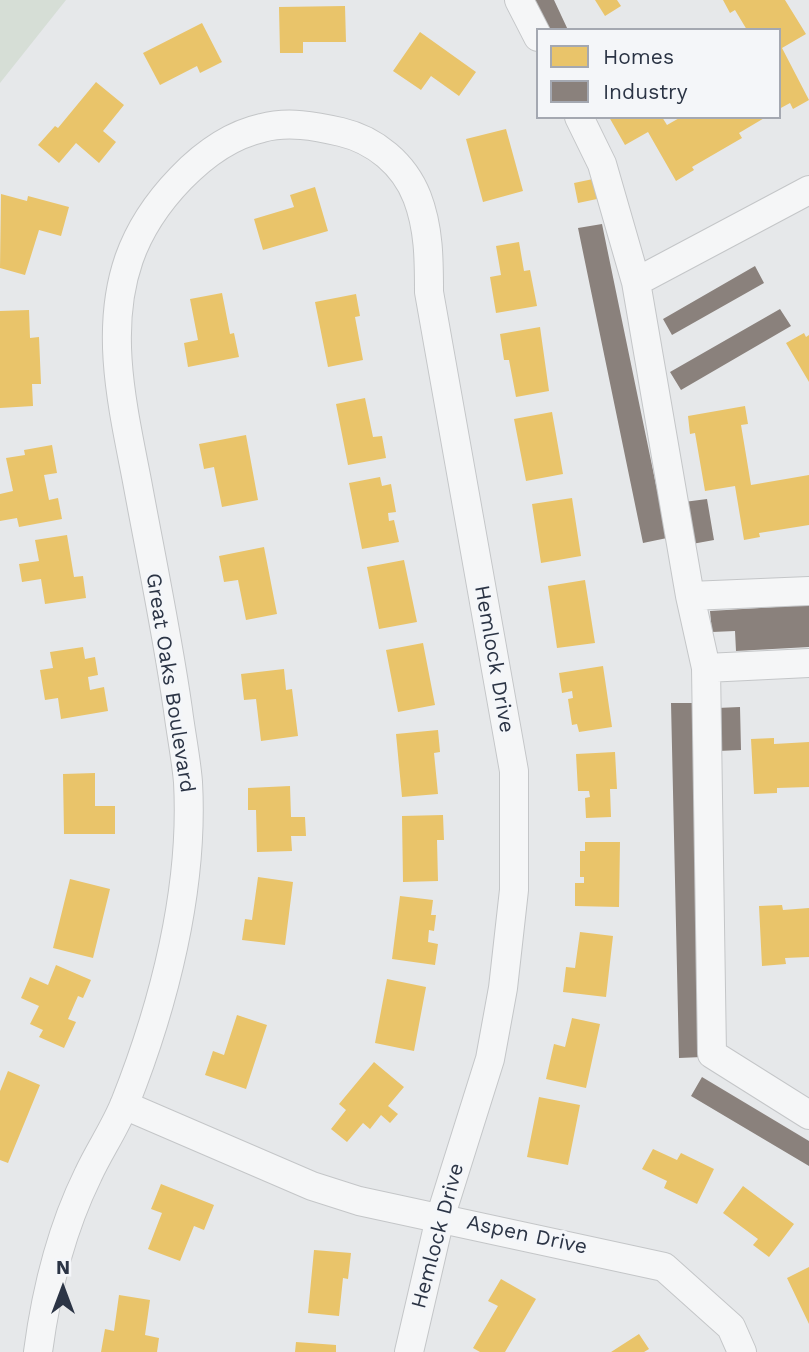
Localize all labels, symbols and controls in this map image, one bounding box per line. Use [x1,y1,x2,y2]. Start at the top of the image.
legend [536,28,781,119]
text: Homes [603,44,674,69]
text: Industry [603,79,688,104]
street label: Great Oaks Boulevard [140,571,200,795]
street label: Hemlock Drive [469,583,519,735]
street label: Hemlock Drive [406,1161,470,1311]
street label: Aspen Drive [464,1210,590,1260]
north arrow [28,1254,98,1324]
text: N [56,1256,70,1279]

